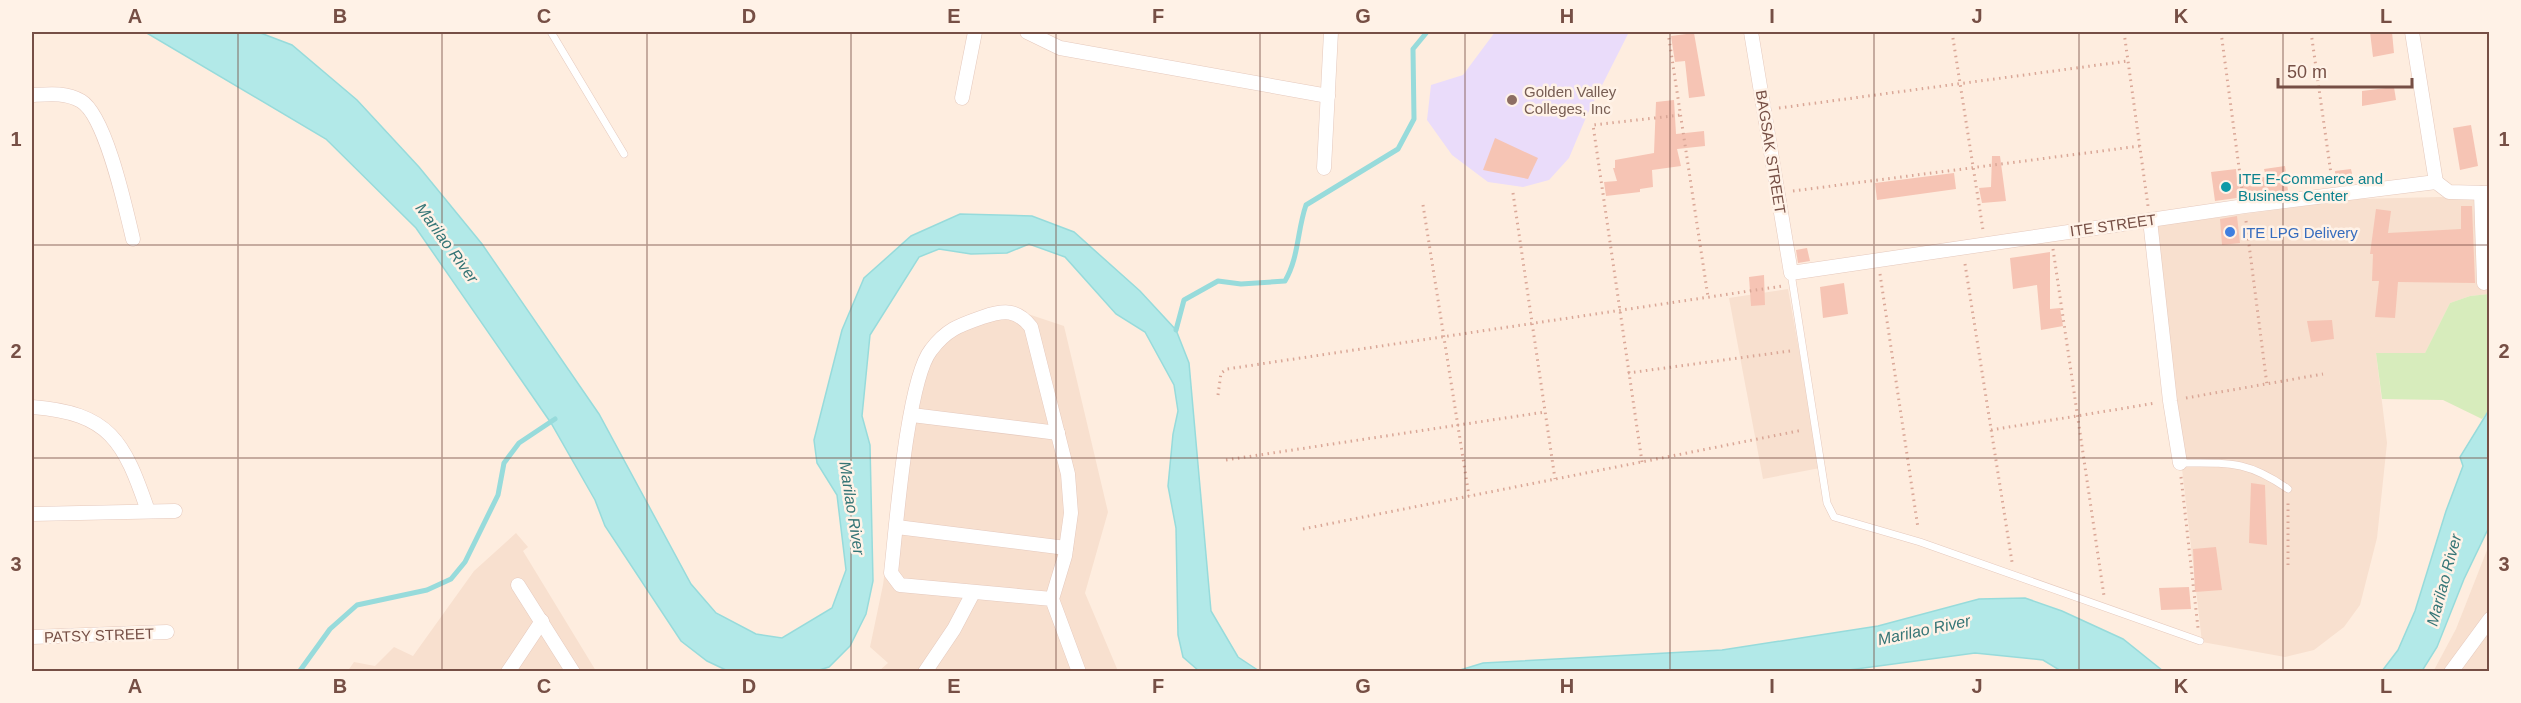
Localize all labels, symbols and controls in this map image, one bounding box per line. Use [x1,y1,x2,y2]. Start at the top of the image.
text: A [128,5,142,27]
text: B [333,5,347,27]
text: C [537,5,551,27]
text: D [742,5,756,27]
text: E [947,5,961,27]
text: F [1152,5,1164,27]
text: G [1355,5,1371,27]
text: H [1560,5,1574,27]
text: I [1769,5,1775,27]
text: J [1971,5,1983,27]
text: K [2174,5,2189,27]
text: L [2380,5,2392,27]
scale bar [2278,51,2412,89]
text: 50 m [2287,62,2327,82]
place label: Golden Valley Colleges, Inc [1524,83,1617,117]
street label: BAGSAK STREET [1753,89,1789,215]
marker: Golden Valley Colleges, Inc [1505,93,1519,107]
text: 1 [10,128,22,150]
text: 1 [2498,128,2510,150]
place label: ITE E-Commerce and Business Center [2238,170,2383,204]
marker: ITE E-Commerce and Business Center [2219,180,2233,194]
water label: Marilao River [412,200,482,287]
street label: ITE STREET [2069,211,2157,239]
place label: ITE LPG Delivery [2242,224,2358,241]
marker: ITE LPG Delivery [2223,225,2237,239]
text: 2 [10,340,22,362]
text: 2 [2498,340,2510,362]
water label: Marilao River [836,460,868,557]
water label: Marilao River [2424,532,2465,628]
text: 3 [10,553,22,575]
text: 3 [2498,553,2510,575]
water label: Marilao River [1876,612,1973,648]
street label: PATSY STREET [44,625,154,645]
text: A [128,675,142,697]
text: B [333,675,347,697]
text: C [537,675,551,697]
text: D [742,675,756,697]
text: E [947,675,961,697]
text: F [1152,675,1164,697]
text: G [1355,675,1371,697]
text: H [1560,675,1574,697]
text: I [1769,675,1775,697]
text: J [1971,675,1983,697]
text: K [2174,675,2189,697]
text: L [2380,675,2392,697]

